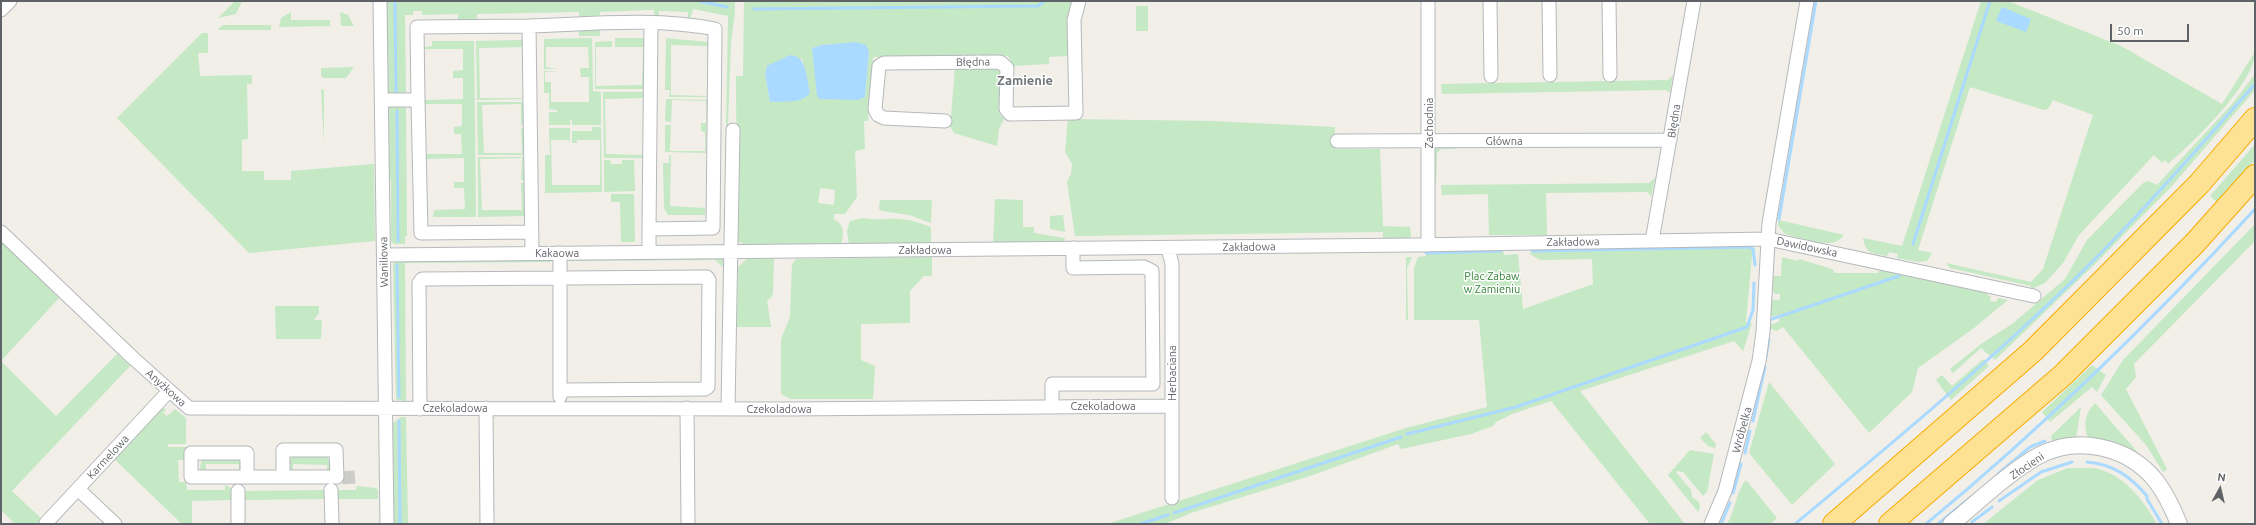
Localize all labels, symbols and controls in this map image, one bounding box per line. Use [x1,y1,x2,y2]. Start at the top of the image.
scale bar [2112,16,2191,42]
text: 50 m [2117,24,2144,37]
street label: Błędna [956,55,990,69]
district label: Zamienie [997,73,1053,89]
street label: Zachodnia [1422,98,1436,148]
street label: Błędna [1665,103,1683,139]
street label: Główna [1485,134,1523,148]
street label: Dawidowska [1775,234,1839,260]
street label: Zakładowa [1546,235,1600,249]
street label: Waniliowa [377,237,391,287]
street label: Zakładowa [1222,240,1276,254]
street label: Zakładowa [898,243,952,257]
street label: Kakaowa [535,246,579,260]
park label: Plac Zabaw w Zamieniu [1464,269,1520,295]
street label: Herbaciana [1165,345,1179,401]
street label: Anyżkowa [143,366,189,410]
street label: Czekoladowa [1070,399,1136,413]
street label: Czekoladowa [422,401,488,415]
street label: Czekoladowa [746,402,812,416]
street label: Wróbelka [1730,405,1754,455]
street label: Karmelowa [84,432,132,482]
street label: Złocieni [2007,450,2047,482]
north arrow [2200,469,2240,509]
text: N [2217,471,2227,484]

